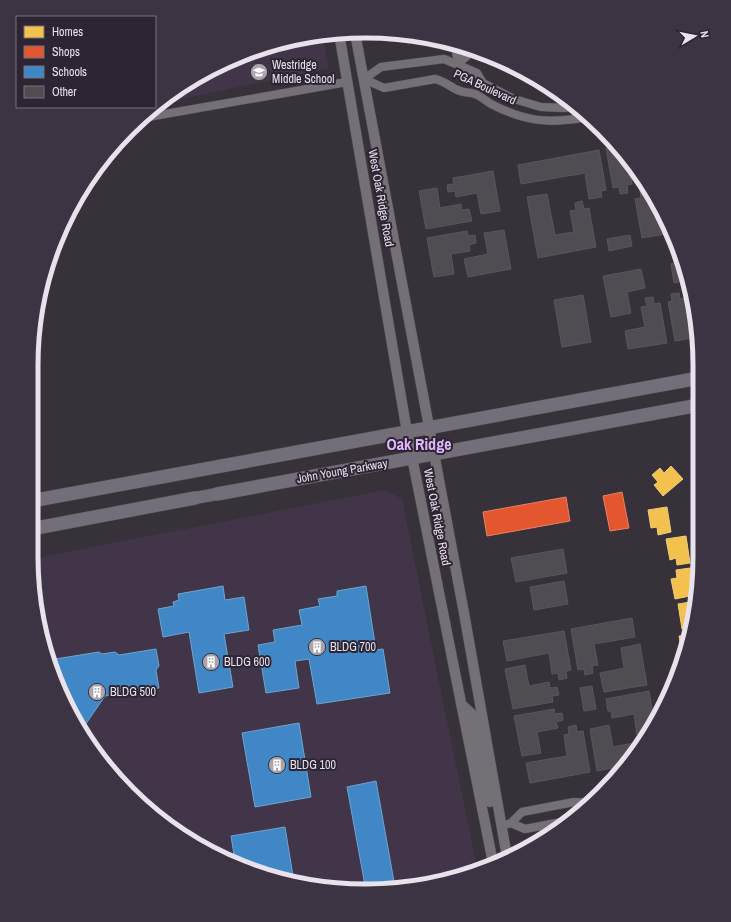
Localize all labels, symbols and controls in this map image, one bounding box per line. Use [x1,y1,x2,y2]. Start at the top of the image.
legend [16,16,156,108]
north arrow [675,16,715,56]
text: Homes [52,24,83,40]
text: N [697,30,712,39]
text: Shops [52,44,80,60]
place label: Westridge Middle School [272,57,334,87]
school or university icon: Westridge Middle School [249,62,269,82]
text: Schools [52,64,87,80]
street label: PGA Boulevard [451,66,519,108]
text: Other [52,84,77,100]
street label: West Oak Ridge Road [365,148,397,248]
district label: Oak Ridge [387,433,451,455]
street label: John Young Parkway [295,455,389,487]
street label: West Oak Ridge Road [420,467,454,567]
building icon: BLDG 700 [307,637,327,657]
place label: BLDG 700 [330,639,376,655]
building icon: BLDG 600 [201,652,221,672]
place label: BLDG 600 [224,654,270,670]
building icon: BLDG 500 [87,682,107,702]
place label: BLDG 500 [110,684,156,700]
building icon: BLDG 100 [267,755,287,775]
place label: BLDG 100 [290,757,336,773]

